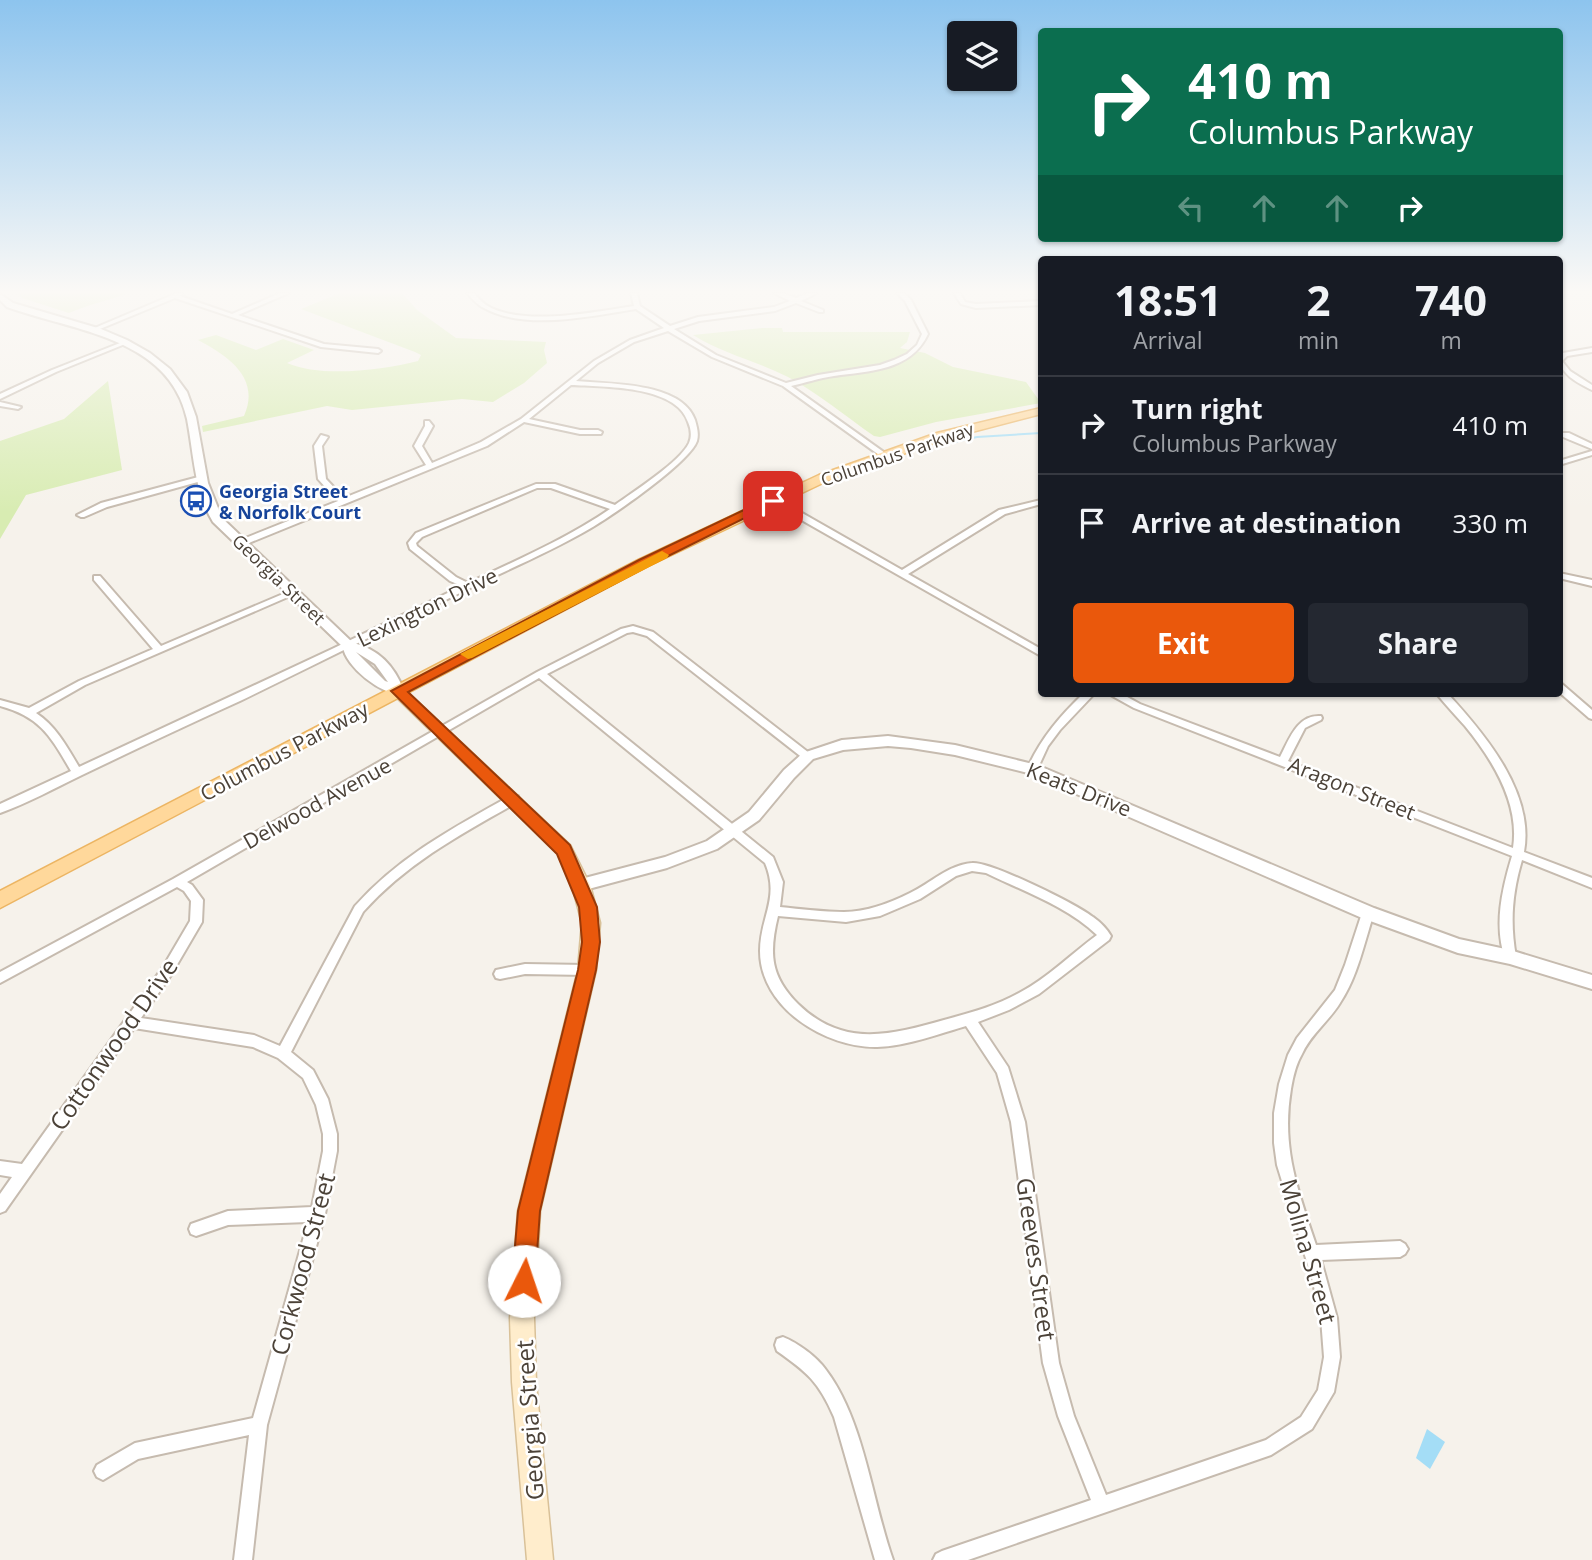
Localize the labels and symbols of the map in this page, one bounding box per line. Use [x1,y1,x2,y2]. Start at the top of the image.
street label: Columbus Parkway [817,416,978,491]
pin [743,471,803,531]
place label: Georgia Street & Norfolk Court [219,479,361,524]
bus stop icon: Georgia Street & Norfolk Court [179,484,213,518]
street label: Georgia Street [227,528,331,630]
street label: Lexington Drive [352,561,502,653]
street label: Columbus Parkway [195,695,374,807]
street label: Aragon Street [1284,750,1420,826]
street label: Delwood Avenue [238,751,396,855]
street label: Keats Drive [1022,755,1136,823]
street label: Cottonwood Drive [41,951,185,1137]
street label: Corkwood Street [262,1169,342,1359]
street label: Greeves Street [1009,1175,1065,1343]
street label: Molina Street [1273,1175,1345,1327]
position arrow [487,1244,561,1318]
street label: Georgia Street [507,1339,551,1501]

